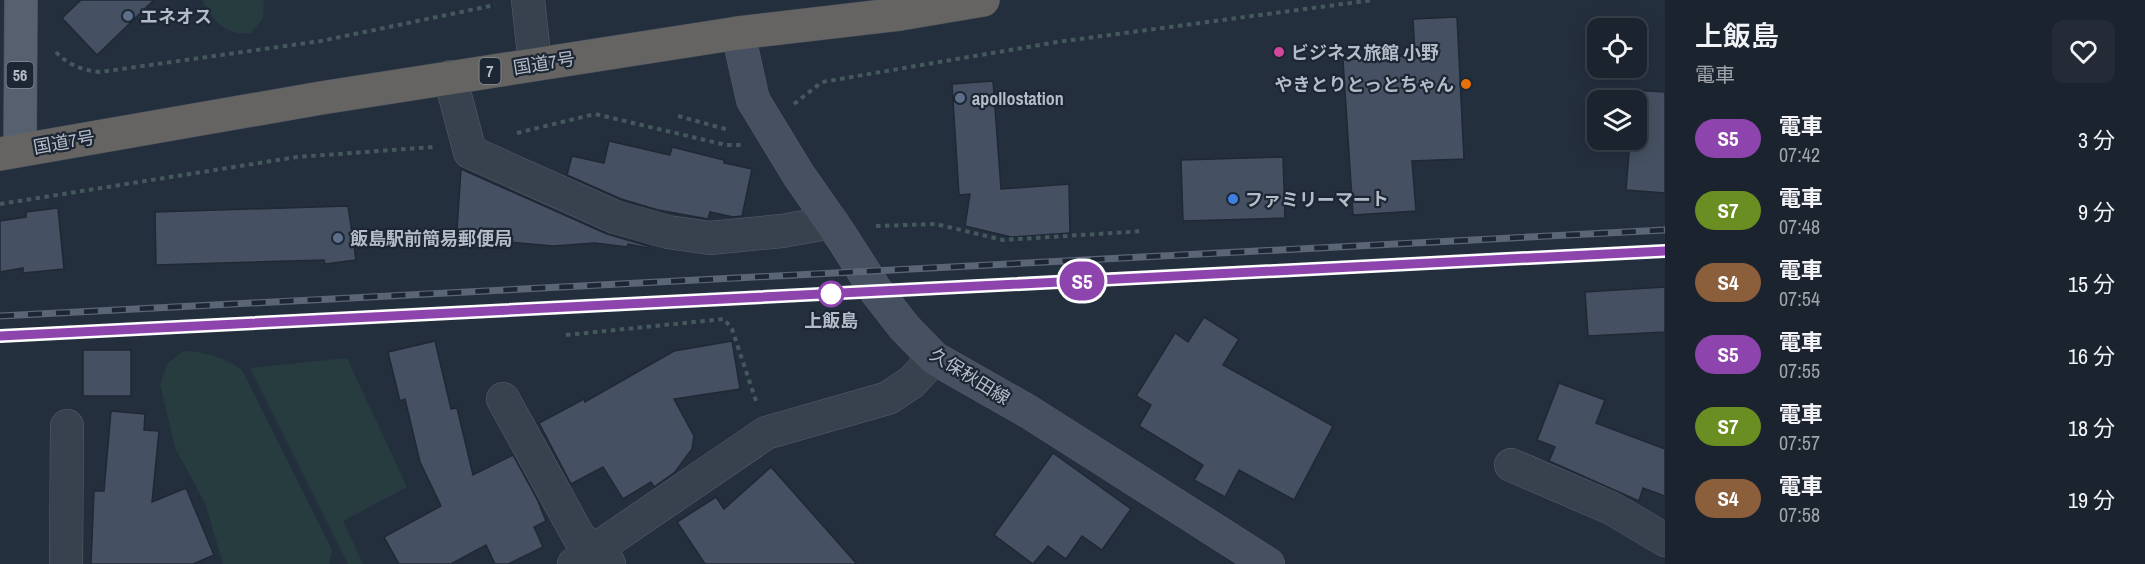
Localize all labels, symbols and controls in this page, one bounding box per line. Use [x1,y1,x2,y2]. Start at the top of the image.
place label: エネオス [140,4,212,29]
marker: エネオス [121,9,135,23]
text: 上飯島 [1695,17,1779,55]
map controls [1587,18,1647,150]
button: locate [1587,18,1647,78]
button: heart [2052,20,2115,83]
place label: ビジネス旅館 小野 [1291,40,1439,65]
marker: ビジネス旅館 小野 [1272,45,1286,59]
street label: 国道7号 [511,46,577,80]
road number: 7 [480,58,500,84]
text: 電車 [1695,61,1735,88]
road number: 56 [7,62,34,88]
place label: やきとりとっとちゃん [1275,72,1454,97]
marker: やきとりとっとちゃん [1459,77,1473,91]
place label: apollostation [972,86,1064,111]
button: layers [1587,90,1647,150]
marker: apollostation [953,91,967,105]
text: 電車 [1779,111,1823,141]
street label: 国道7号 [31,124,97,160]
text: S5 [1717,124,1739,153]
text: 3 分 [2078,125,2115,155]
text: 07:42 [1779,141,1820,168]
text: 電車 [1779,183,1823,213]
place label: ファミリーマート [1245,187,1389,212]
marker: ファミリーマート [1226,192,1240,206]
text: S7 [1717,196,1739,225]
text: 9 分 [2078,197,2115,227]
text: 07:48 [1779,213,1820,240]
place label: 飯島駅前簡易郵便局 [350,226,512,251]
marker: 飯島駅前簡易郵便局 [331,231,345,245]
text: 電車 [1779,255,1823,285]
line badge: S5 [1055,262,1109,300]
text: S5 [1071,267,1093,296]
text: S4 [1717,268,1739,297]
text: 15 分 [2068,269,2115,299]
marker: 上飯島 [818,281,844,307]
text: 07:54 [1779,285,1820,312]
place label: 上飯島 [804,308,858,333]
text: 電車 [1779,327,1823,357]
text: S5 [1717,340,1739,369]
text: 16 分 [2068,341,2115,371]
street label: 久保秋田線 [925,342,1015,410]
text: 07:55 [1779,357,1820,384]
text: 電車 [1779,399,1823,429]
text: S7 [1717,412,1739,441]
text: 18 分 [2068,413,2115,443]
text: 07:57 [1779,429,1820,456]
text: 電車 [1779,471,1823,501]
text: S4 [1717,484,1739,513]
text: 19 分 [2068,485,2115,515]
text: 07:58 [1779,501,1820,528]

